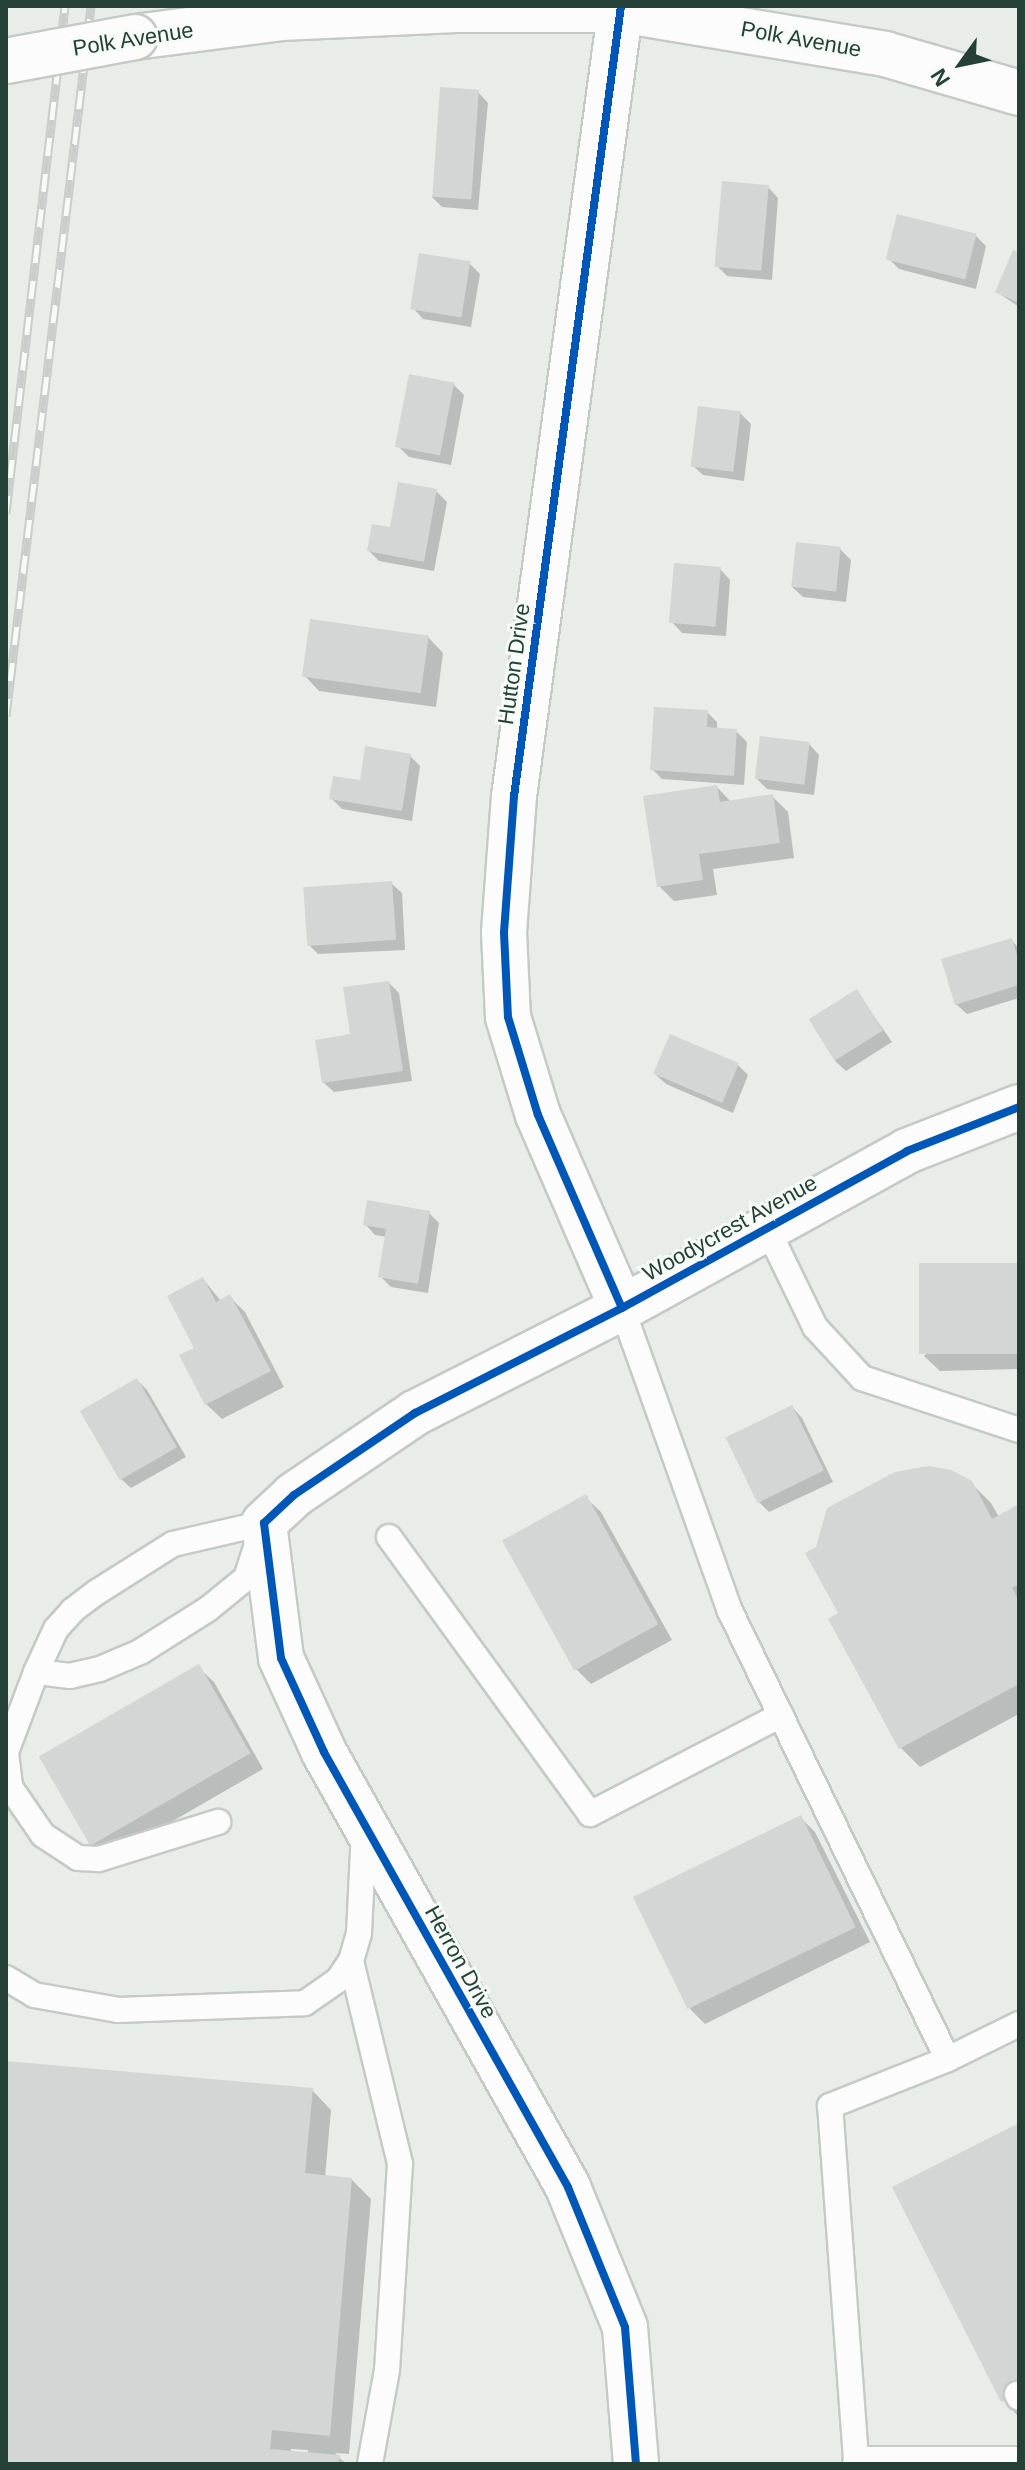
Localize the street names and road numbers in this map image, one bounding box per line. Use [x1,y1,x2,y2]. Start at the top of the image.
street label: Polk Avenue [738,15,864,63]
street label: Polk Avenue [70,16,196,62]
street label: Hutton Drive [492,602,536,726]
street label: Woodycrest Avenue [638,1169,822,1287]
street label: Herron Drive [419,1901,503,2023]

